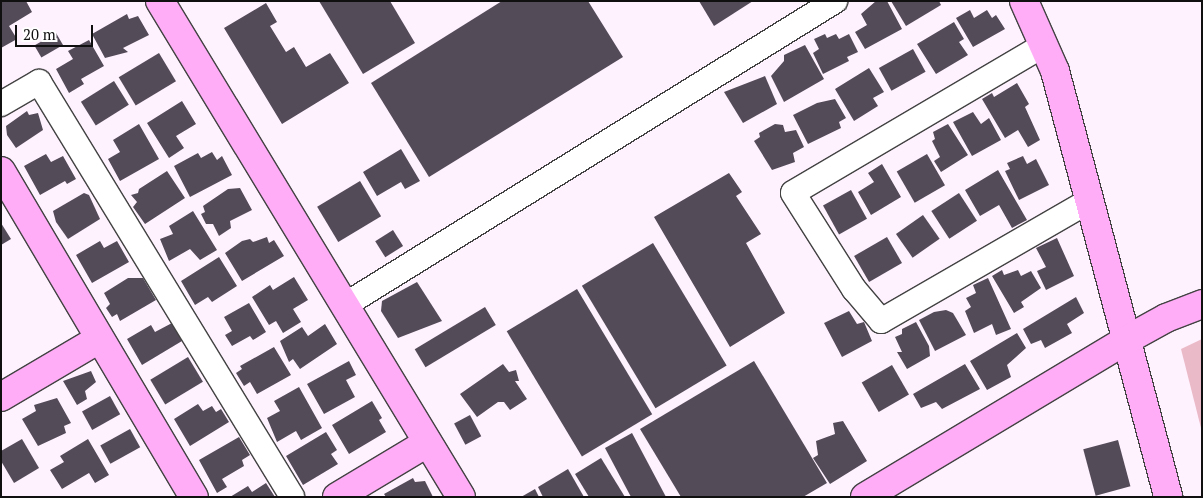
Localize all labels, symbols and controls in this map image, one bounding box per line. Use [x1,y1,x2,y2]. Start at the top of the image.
scale bar [18,15,95,47]
text: 20 m [23,24,56,44]

